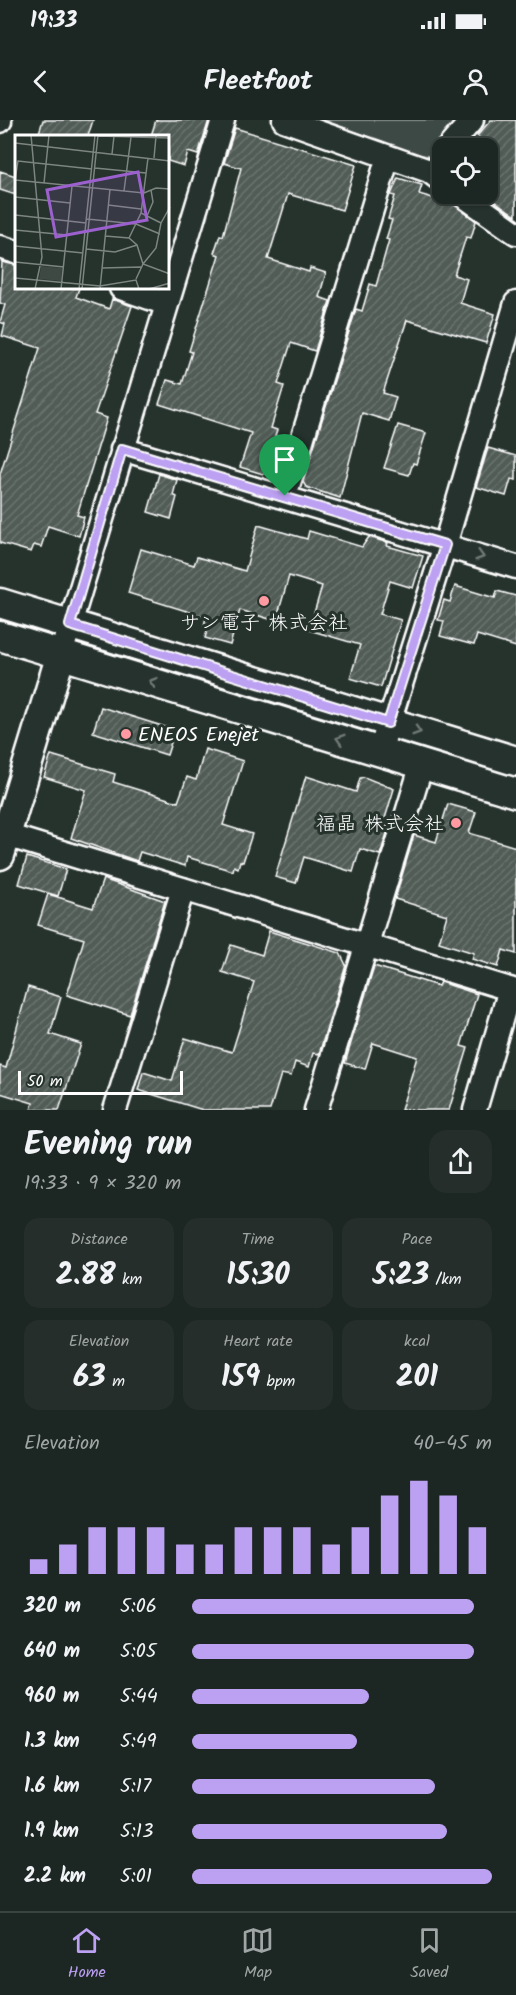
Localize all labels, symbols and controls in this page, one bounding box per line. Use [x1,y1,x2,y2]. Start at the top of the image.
text: 19:33 [30,4,77,39]
text: Fleetfoot [204,60,312,103]
icon: back [24,65,57,98]
icon: person [459,65,492,98]
inset map [15,135,170,290]
map controls [432,138,498,204]
button: locate [432,138,498,204]
pin [259,434,310,496]
icon: arrive [268,443,301,476]
one-way arrow [474,549,485,561]
marker: サン電子 株式会社 [257,594,271,608]
place label: サン電子 株式会社 [180,608,348,640]
one-way arrow [148,677,159,689]
place label: ENEOS Enejet [138,720,259,752]
one-way arrow [411,724,422,736]
marker: ENEOS Enejet [119,727,133,741]
one-way arrow [335,734,346,746]
place label: 福晶 株式会社 [316,809,444,841]
marker: 福晶 株式会社 [449,816,463,830]
scale bar [18,1068,183,1096]
text: 50 m [27,1069,63,1094]
text: Evening run [24,1119,192,1172]
button: share [429,1130,492,1193]
text: 19:33 · 9 × 320 m [24,1168,181,1200]
text: Distance [70,1227,128,1252]
text: Time [242,1227,274,1252]
text: Pace [402,1227,432,1252]
text: 2.88 [56,1252,116,1300]
text: 15:30 [226,1252,290,1300]
text: 5:23 [373,1252,429,1300]
text: km [116,1267,142,1292]
text: /km [429,1267,461,1292]
text: Elevation [69,1329,129,1354]
text: Heart rate [223,1329,293,1354]
text: kcal [404,1329,430,1354]
text: 63 [73,1354,106,1402]
text: 159 [221,1354,260,1402]
text: 201 [396,1354,438,1402]
text: m [106,1369,125,1394]
text: bpm [260,1369,295,1394]
text: Elevation [24,1428,100,1460]
text: 40–45 m [413,1428,492,1460]
text: 320 m [24,1591,81,1623]
text: 5:06 [120,1591,157,1623]
text: 640 m [24,1636,80,1668]
text: 5:05 [120,1636,156,1668]
text: 960 m [24,1681,79,1713]
text: 5:44 [120,1681,158,1713]
text: 1.3 km [24,1726,80,1758]
text: 5:49 [120,1726,156,1758]
text: 1.6 km [24,1771,80,1803]
text: 5:17 [120,1771,151,1803]
text: 1.9 km [24,1816,79,1848]
text: 5:13 [120,1816,153,1848]
text: 2.2 km [24,1861,86,1893]
text: 5:01 [120,1861,152,1893]
tab: Home [68,1924,106,1985]
tab: Map [241,1924,274,1985]
tab: Saved [410,1924,448,1985]

